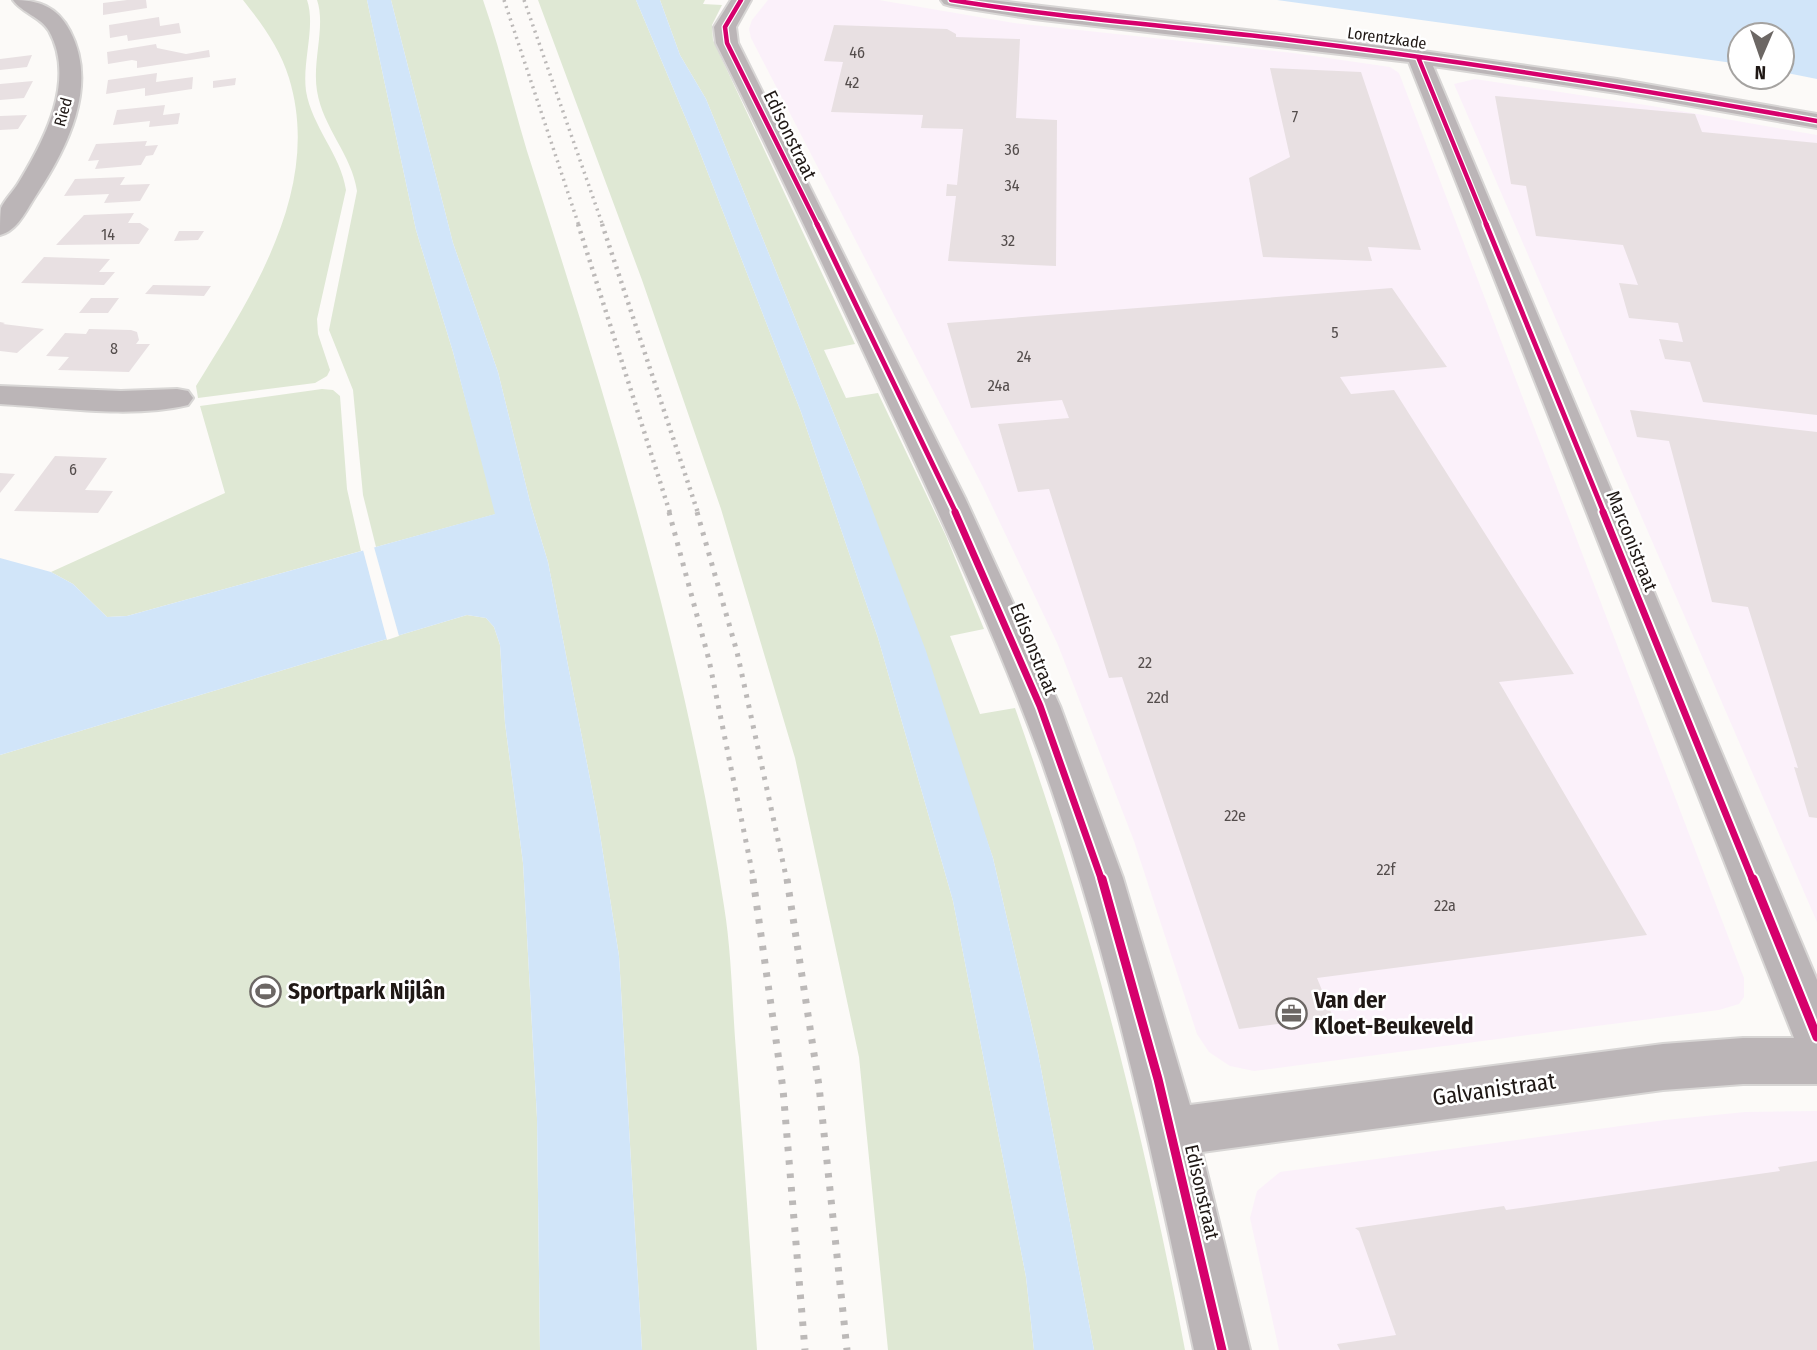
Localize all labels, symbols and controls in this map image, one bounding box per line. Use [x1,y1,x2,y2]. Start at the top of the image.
north arrow [1726,21,1796,91]
street label: Lorentzkade [1346,23,1428,53]
house number: 46 [849,43,865,62]
text: N [1754,61,1767,84]
house number: 42 [845,73,859,92]
street label: Edisonstraat [758,86,822,184]
street label: Ried [50,95,76,129]
house number: 7 [1292,107,1299,126]
house number: 36 [1004,140,1020,159]
house number: 34 [1005,176,1020,195]
house number: 14 [101,225,115,244]
house number: 32 [1001,231,1015,250]
house number: 5 [1331,323,1339,342]
house number: 8 [110,339,118,358]
house number: 24 [1017,347,1031,366]
house number: 24a [988,376,1010,395]
house number: 6 [69,460,77,479]
street label: Marconistraat [1601,487,1663,595]
street label: Edisonstraat [1005,600,1063,699]
house number: 22 [1138,653,1152,672]
house number: 22d [1147,688,1169,707]
house number: 22e [1224,806,1246,825]
house number: 22f [1376,860,1397,879]
house number: 22a [1434,896,1456,915]
sports icon: Sportpark Nijlân [248,974,282,1008]
place label: Sportpark Nijlân [288,977,445,1005]
place label: Van der Kloet-Beukeveld [1313,986,1474,1040]
office icon: Van der Kloet-Beukeveld [1274,996,1308,1030]
street label: Galvanistraat [1431,1066,1558,1111]
street label: Edisonstraat [1180,1142,1224,1242]

